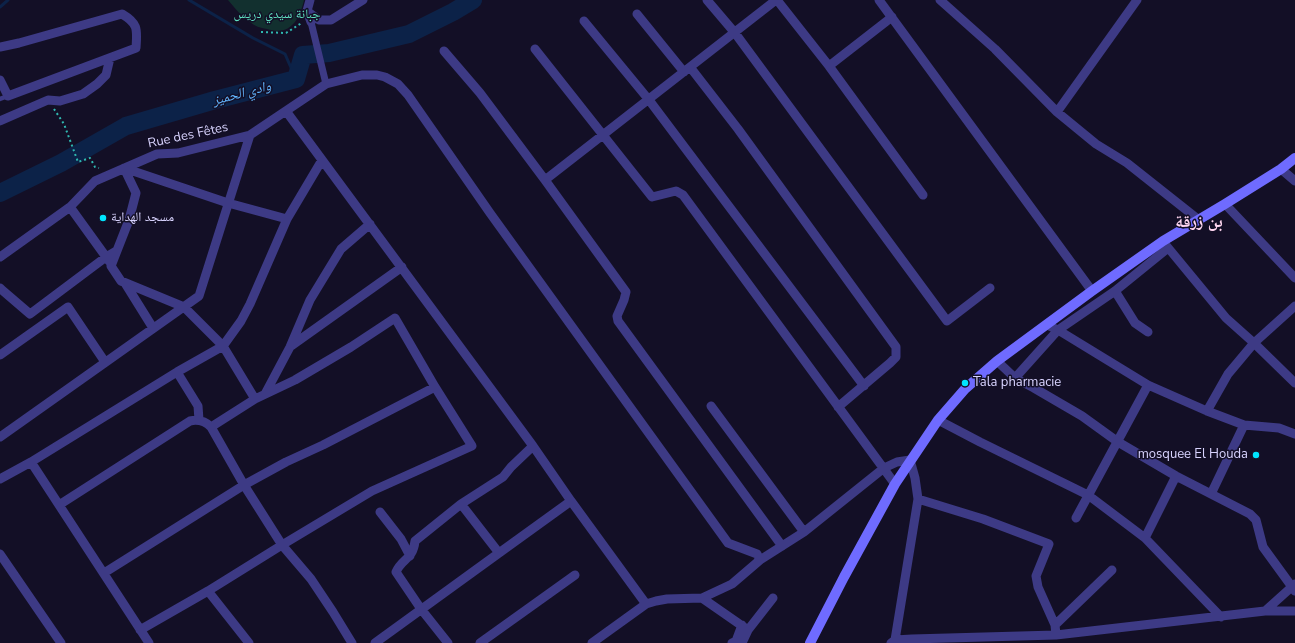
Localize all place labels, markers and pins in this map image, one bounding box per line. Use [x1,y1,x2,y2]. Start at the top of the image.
place label: مسجد الهداية [111,210,174,226]
marker: مسجد الهداية [98,213,108,223]
place label: Tala pharmacie [973,375,1061,391]
marker: Tala pharmacie [960,378,970,388]
place label: mosquee El Houda [1138,447,1248,463]
marker: mosquee El Houda [1251,450,1261,460]

